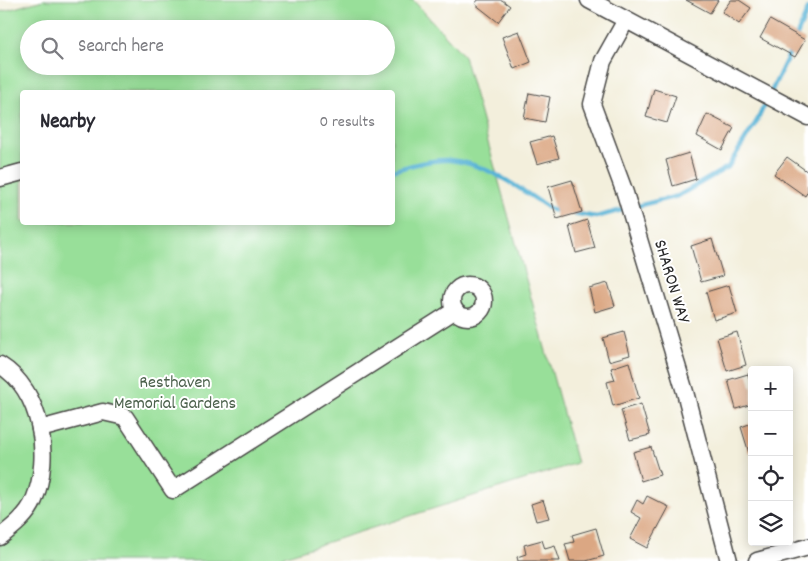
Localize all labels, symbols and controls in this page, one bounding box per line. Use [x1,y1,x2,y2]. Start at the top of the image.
search box [20,20,395,75]
icon: search [38,34,66,62]
text: Search here [78,34,164,61]
text: Nearby [40,108,95,138]
text: 0 results [320,111,375,134]
street label: SHARON WAY [646,237,696,328]
map controls [748,366,793,546]
button: + [748,366,793,411]
park label: Resthaven Memorial Gardens [114,371,236,417]
button: − [748,411,793,456]
button: locate [748,456,793,501]
button: layers [748,501,793,546]

